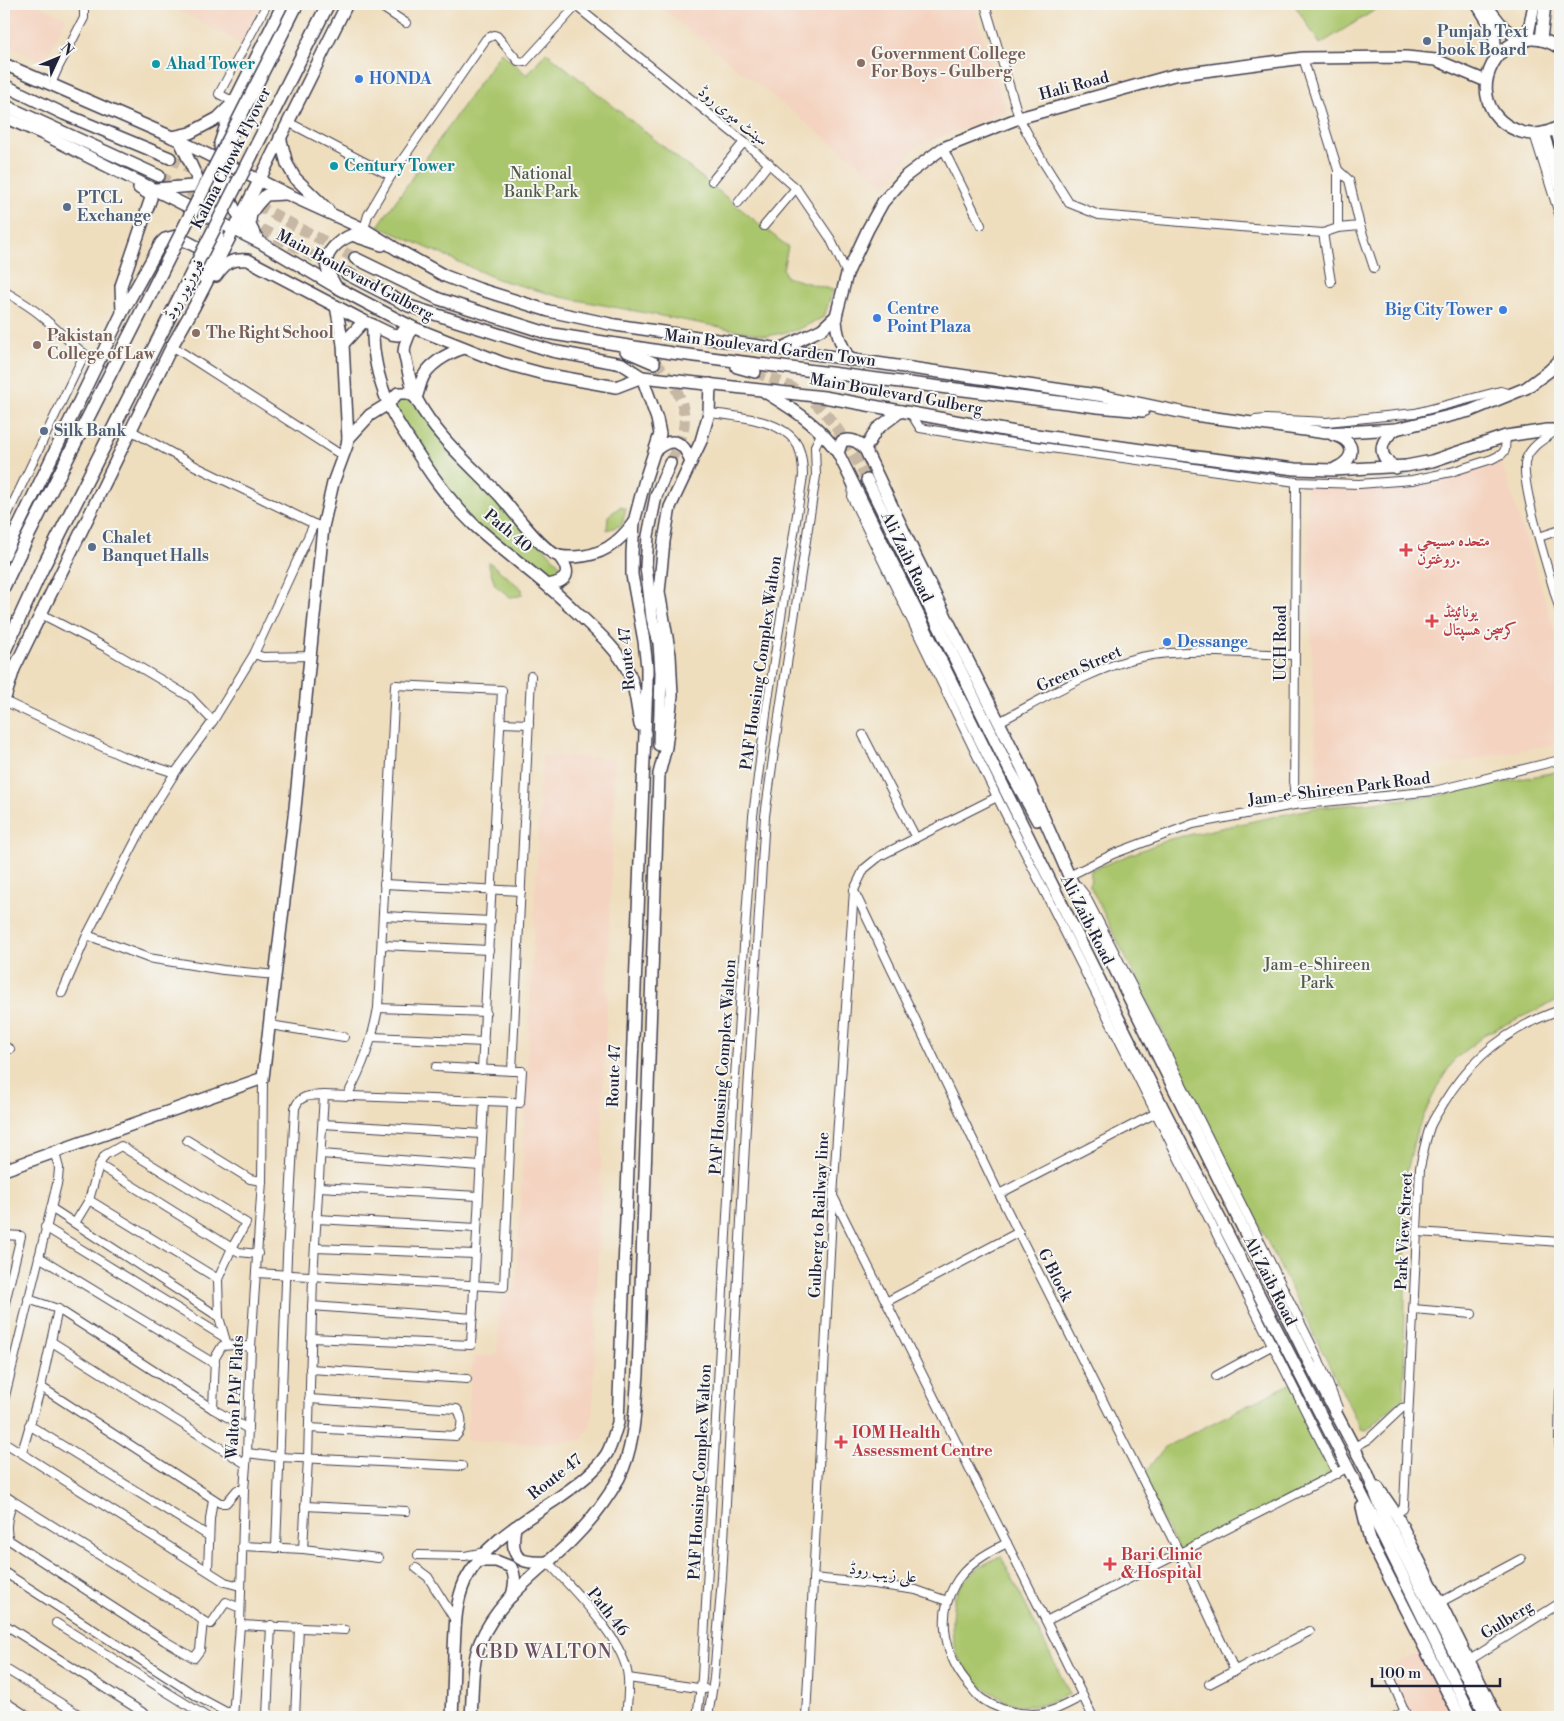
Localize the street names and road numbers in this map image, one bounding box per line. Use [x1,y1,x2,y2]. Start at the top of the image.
street label: Hali Road [1037,67,1111,105]
street label: سینٹ میری روڈ [694,82,772,150]
street label: Kalma Chowk Flyover [187,84,275,232]
street label: Main Boulevard Gulberg [273,225,438,325]
street label: فیروزپور روڈ [160,255,209,323]
street label: Main Boulevard Garden Town [663,325,878,371]
street label: Main Boulevard Gulberg [808,369,985,419]
street label: Path 40 [480,505,536,557]
street label: Ali Zaib Road [876,508,937,605]
street label: PAF Housing Complex Walton [736,554,786,771]
street label: UCH Road [1271,605,1291,681]
street label: Route 47 [614,627,640,691]
street label: Green Street [1033,641,1125,697]
street label: Jam-e-Shireen Park Road [1246,768,1431,810]
street label: Ali Zaib Road [1055,871,1118,968]
street label: PAF Housing Complex Walton [705,958,741,1176]
street label: Route 47 [603,1044,625,1108]
street label: Gulberg to Railway line [805,1131,833,1299]
street label: Park View Street [1391,1171,1417,1291]
street label: Ali Zaib Road [1238,1232,1301,1329]
street label: G Block [1033,1245,1077,1306]
street label: Walton PAF Flats [222,1335,248,1460]
street label: PAF Housing Complex Walton [684,1363,716,1581]
street label: Route 47 [524,1450,586,1504]
street label: علی زیب روڈ [848,1558,918,1589]
street label: Path 46 [583,1584,633,1640]
street label: Gulberg [1477,1596,1537,1644]

